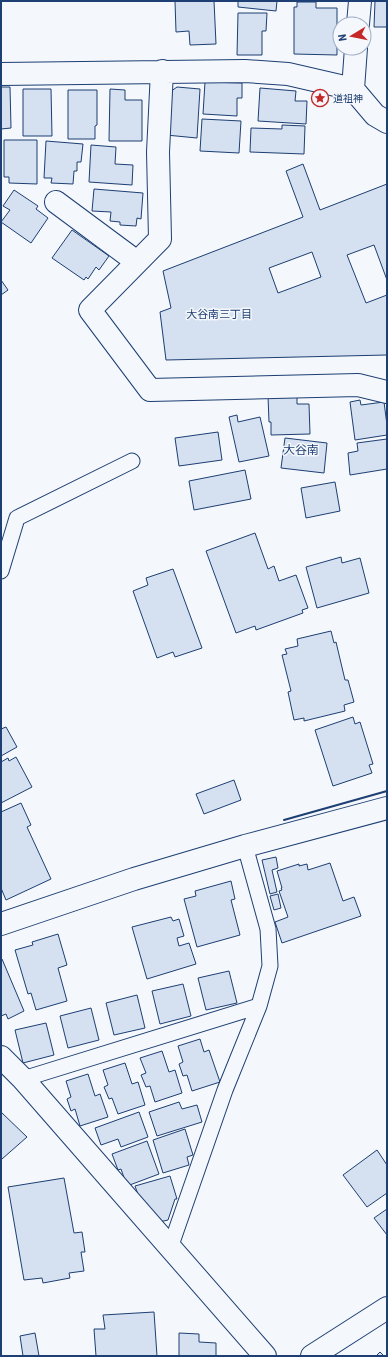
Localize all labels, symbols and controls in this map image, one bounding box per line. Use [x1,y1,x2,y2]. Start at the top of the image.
north arrow [332,16,372,56]
text: N [336,33,350,42]
place icon: 道祖神 [310,88,330,108]
place label: 道祖神 [333,93,363,104]
district label: 大谷南三丁目 [186,308,252,321]
district label: 大谷南 [283,443,319,457]

